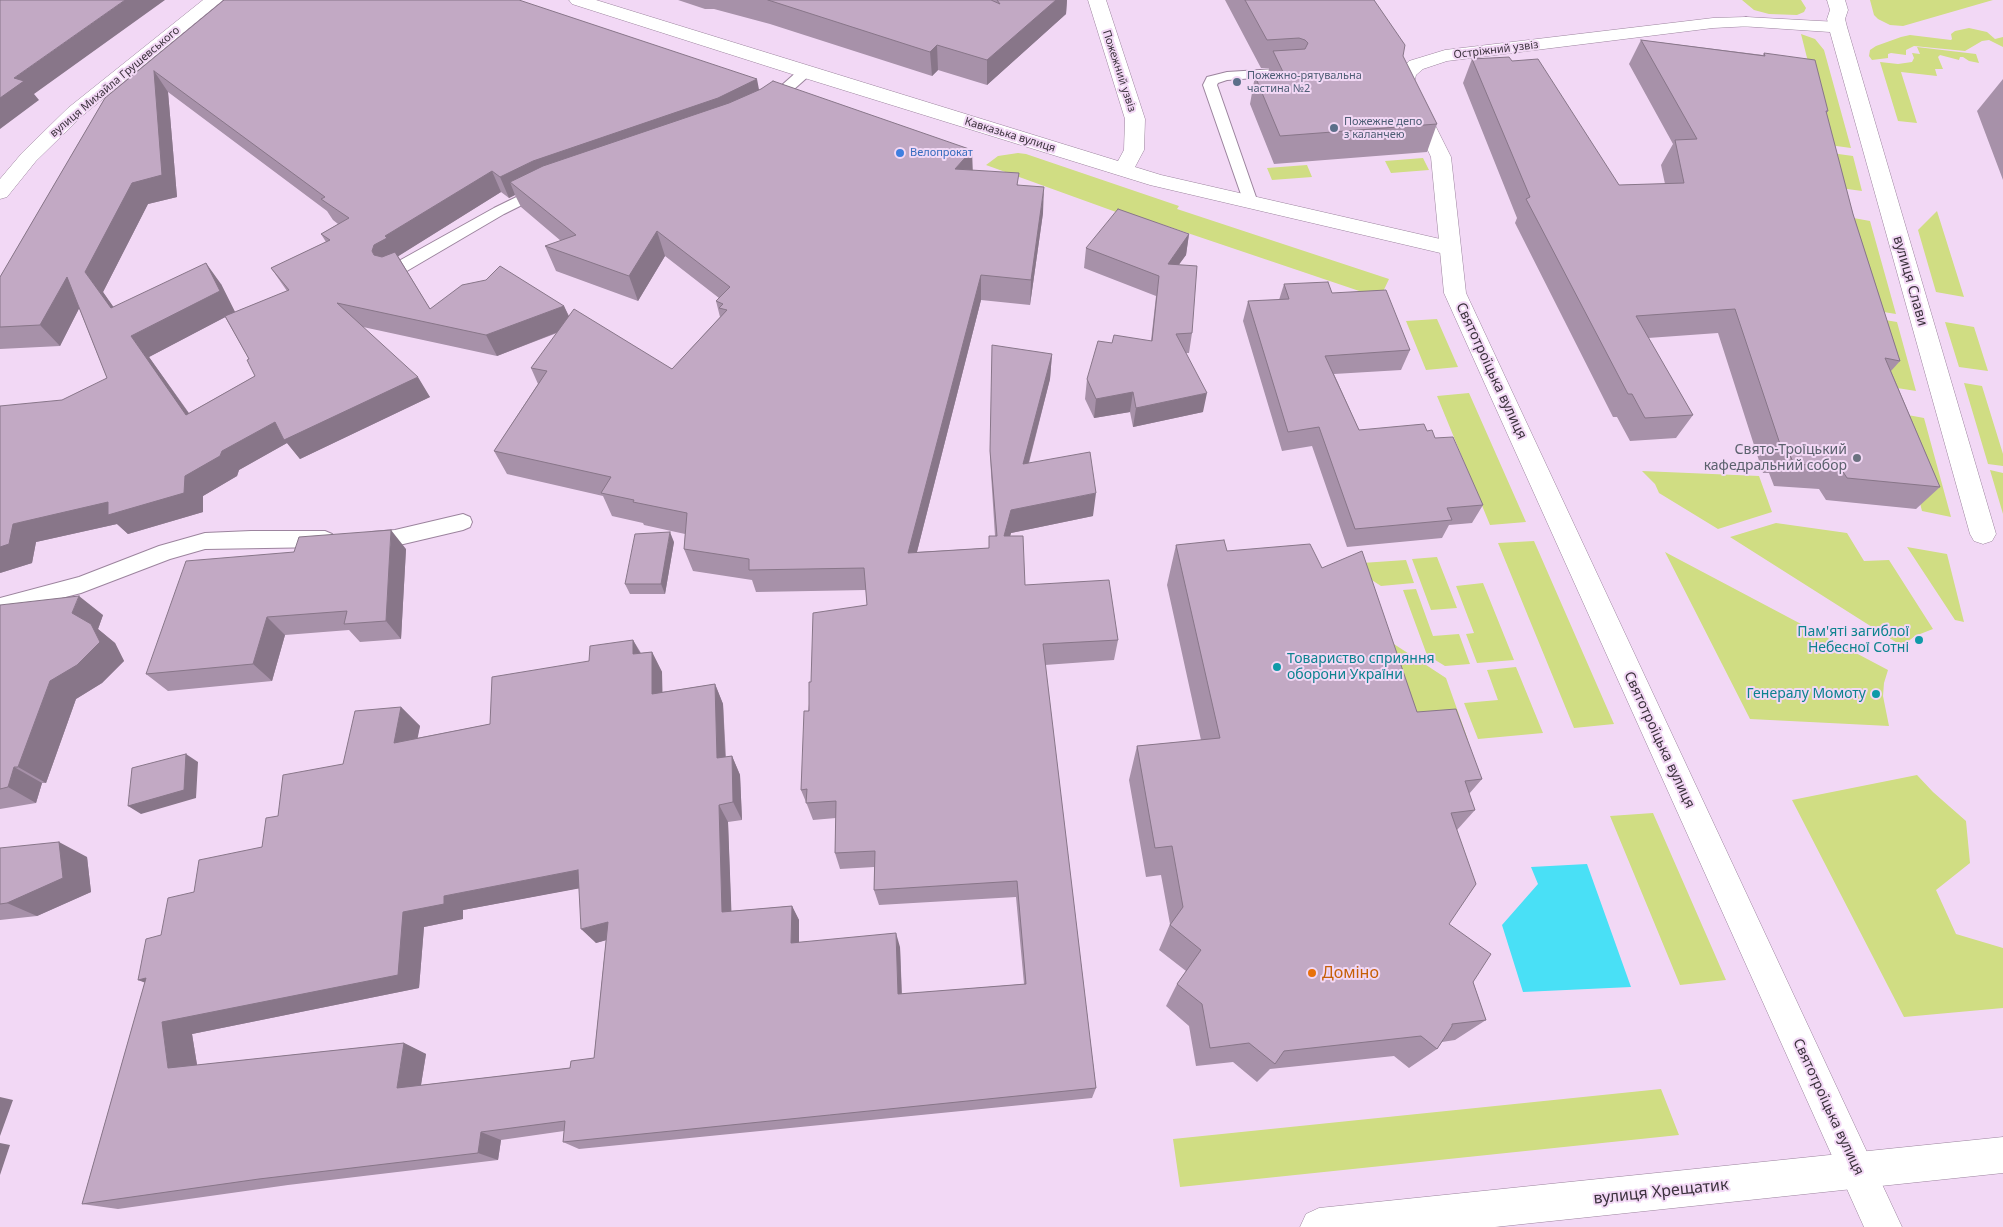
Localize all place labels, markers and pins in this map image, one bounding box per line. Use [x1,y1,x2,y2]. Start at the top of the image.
place label: Пожежно-рятувальна частина №2 [1247,69,1362,95]
marker: Пожежно-рятувальна частина №2 [1231,76,1243,88]
place label: Пожежне депо з каланчею [1344,115,1422,141]
marker: Пожежне депо з каланчею [1328,122,1340,134]
place label: Велопрокат [910,146,973,160]
marker: Велопрокат [894,147,906,159]
place label: Свято-Троїцький кафедральний собор [1704,442,1847,474]
marker: Свято-Троїцький кафедральний собор [1851,452,1863,464]
place label: Пам'яті загиблої Небесної Сотні [1797,624,1909,656]
marker: Пам'яті загиблої Небесної Сотні [1913,634,1925,646]
place label: Товариство сприяння оборони України [1287,651,1435,684]
marker: Товариство сприяння оборони України [1271,661,1283,673]
place label: Генералу Момоту [1747,686,1866,702]
marker: Генералу Момоту [1870,688,1882,700]
place label: Доміно [1322,963,1379,983]
marker: Доміно [1306,967,1318,979]

